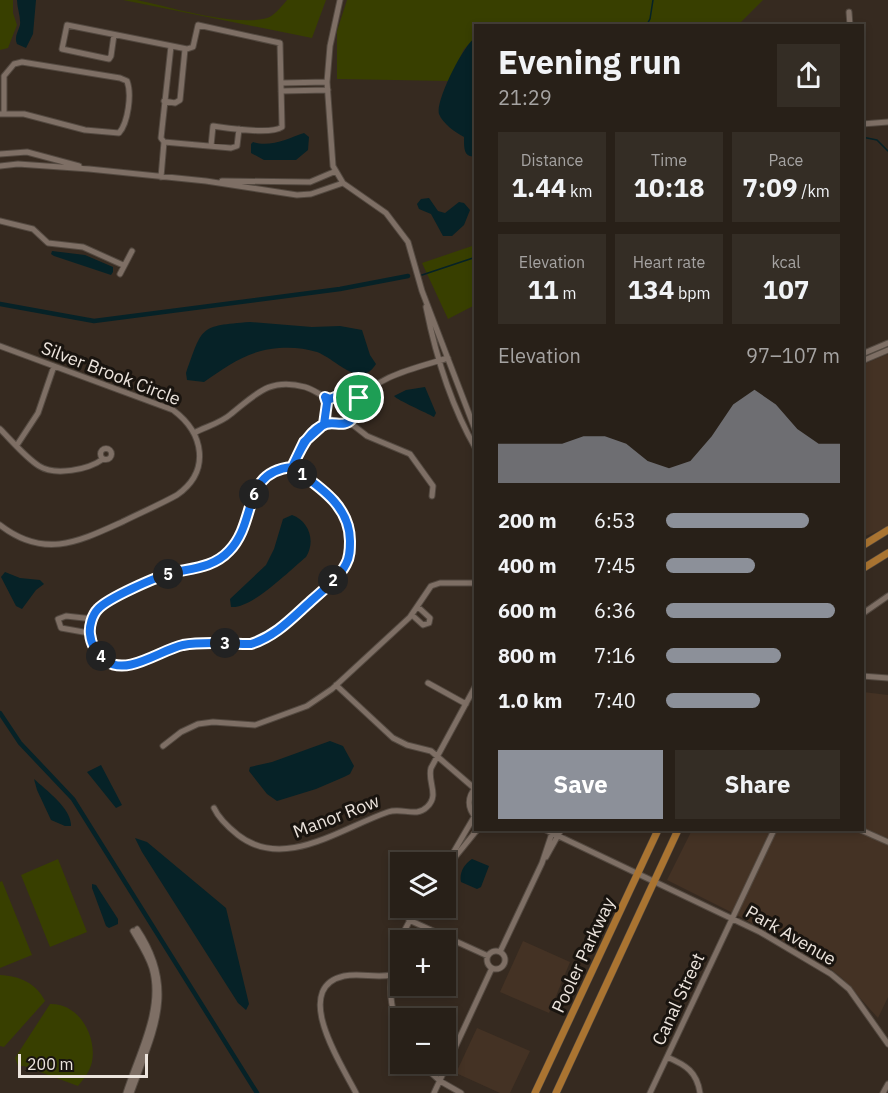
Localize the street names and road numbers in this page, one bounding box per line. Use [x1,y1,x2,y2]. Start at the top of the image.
street label: Silver Brook Circle [38,336,184,410]
street label: Manor Row [290,789,383,843]
street label: Pooler Parkway [546,894,620,1016]
street label: Park Avenue [742,900,840,970]
street label: Canal Street [647,949,709,1049]

